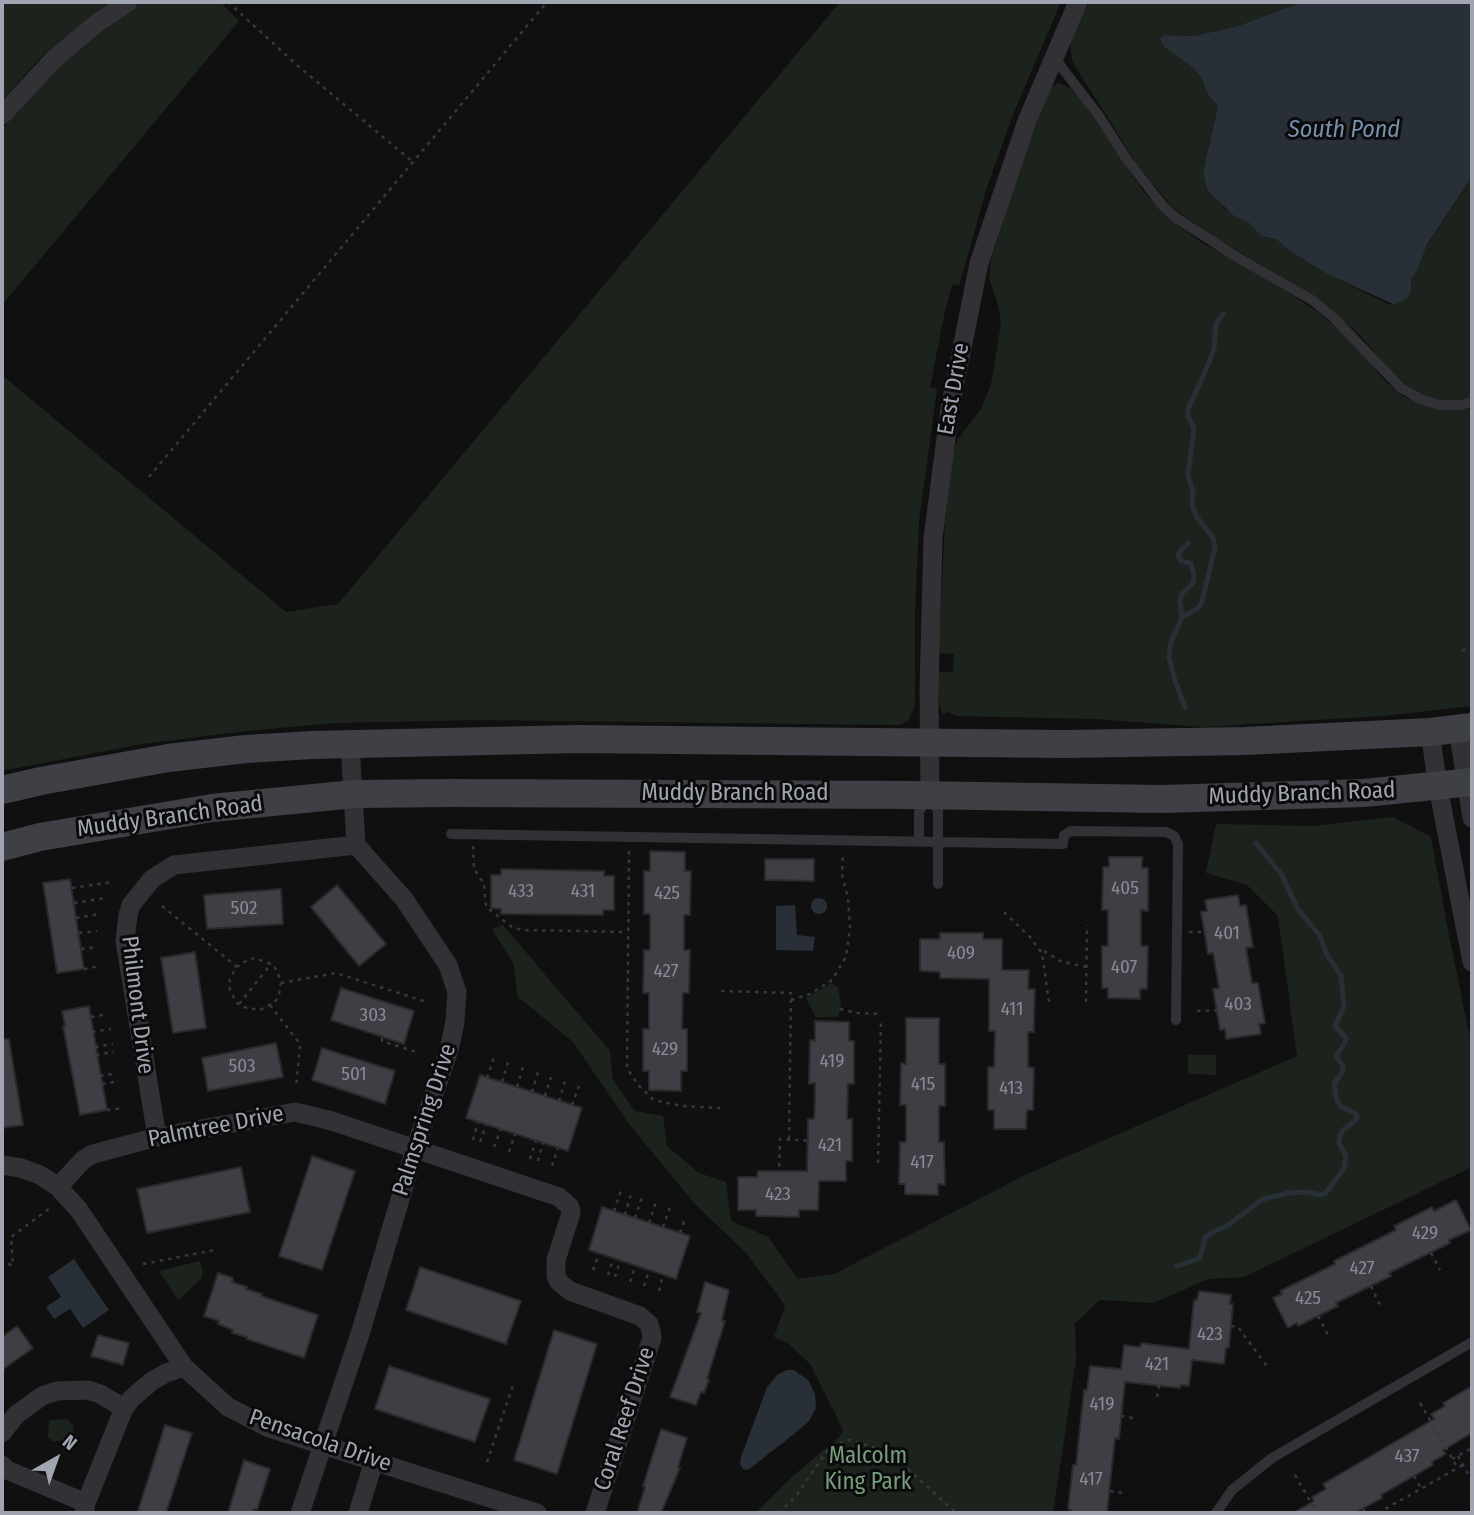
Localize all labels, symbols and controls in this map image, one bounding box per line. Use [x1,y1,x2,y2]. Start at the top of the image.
water label: South Pond [1288,116,1400,144]
street label: East Drive [932,341,976,437]
street label: Muddy Branch Road [1208,777,1396,811]
street label: Muddy Branch Road [641,780,829,808]
street label: Muddy Branch Road [75,790,265,844]
house number: 405 [1111,878,1139,900]
house number: 433 [508,881,534,903]
house number: 431 [571,881,595,903]
house number: 425 [654,883,680,905]
house number: 502 [231,898,257,920]
house number: 401 [1214,923,1240,945]
street label: Philmont Drive [115,934,159,1076]
house number: 409 [947,943,975,965]
house number: 407 [1111,957,1137,979]
house number: 427 [654,961,678,983]
house number: 403 [1224,994,1252,1016]
house number: 411 [1001,999,1023,1021]
house number: 303 [360,1005,386,1027]
house number: 429 [652,1039,678,1061]
street label: Palmspring Drive [387,1040,463,1200]
house number: 419 [820,1051,844,1073]
house number: 503 [229,1056,255,1078]
house number: 501 [341,1064,367,1086]
house number: 415 [911,1074,935,1096]
house number: 413 [999,1078,1023,1100]
street label: Palmtree Drive [146,1100,286,1154]
house number: 421 [818,1135,842,1157]
house number: 417 [910,1152,934,1174]
house number: 423 [765,1184,791,1206]
house number: 429 [1412,1223,1438,1245]
house number: 427 [1350,1258,1374,1280]
house number: 425 [1295,1288,1321,1310]
house number: 423 [1197,1324,1223,1346]
street label: Coral Reef Drive [589,1344,661,1494]
house number: 421 [1145,1354,1169,1376]
house number: 419 [1090,1394,1114,1416]
street label: Pensacola Drive [245,1404,395,1478]
north arrow [21,1424,91,1494]
text: N [58,1430,82,1455]
park label: Malcolm King Park [824,1443,912,1497]
house number: 437 [1394,1446,1420,1468]
house number: 417 [1079,1469,1103,1491]

